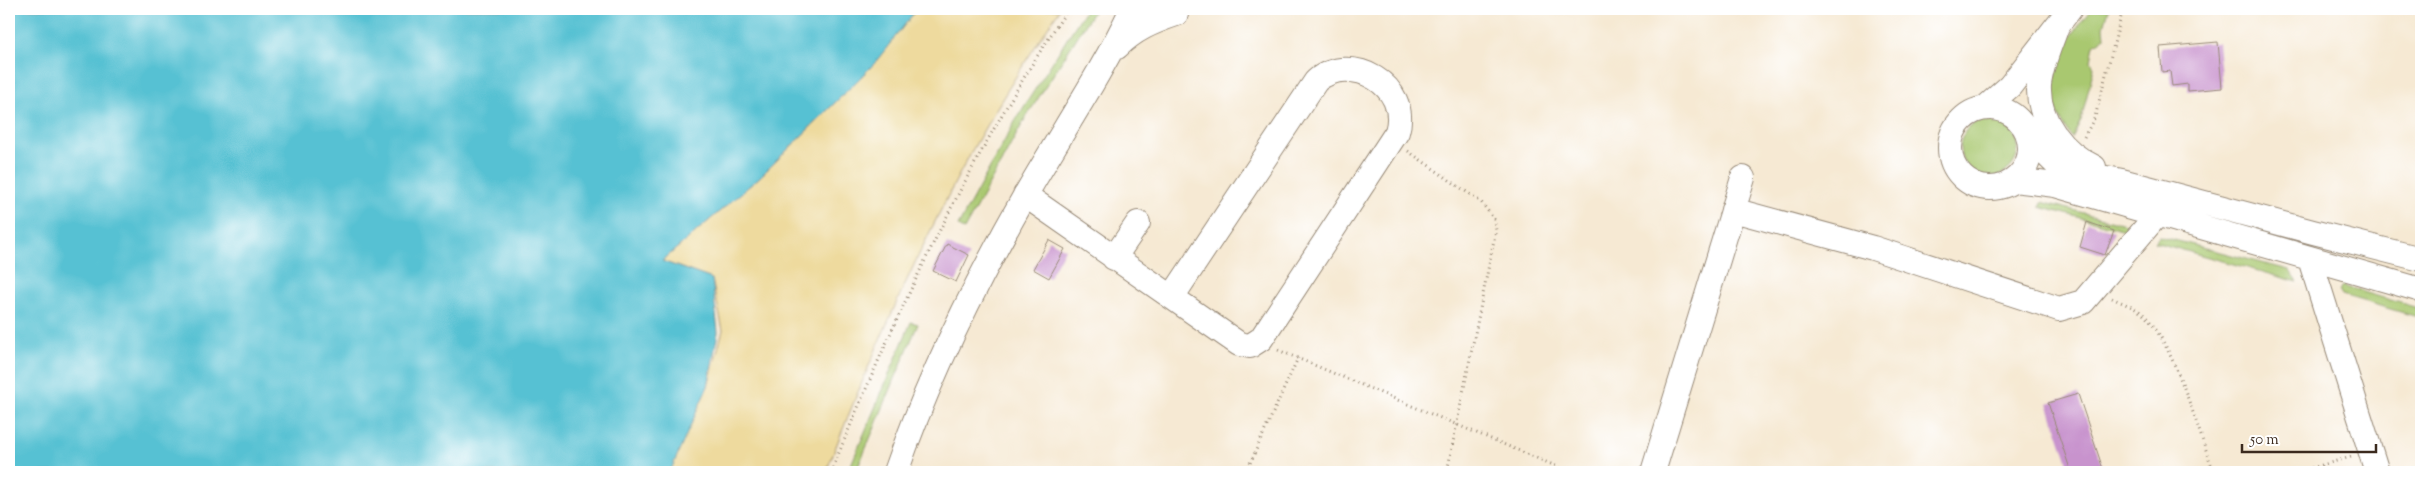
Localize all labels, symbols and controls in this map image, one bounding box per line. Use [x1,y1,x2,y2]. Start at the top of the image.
scale bar [2242,421,2376,453]
text: 50 m [2249,430,2279,451]

